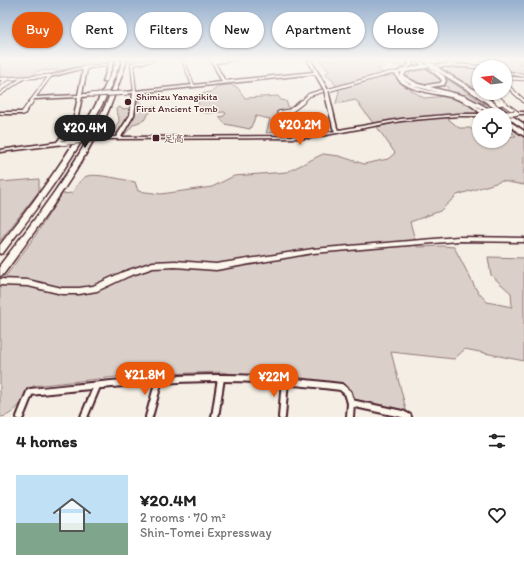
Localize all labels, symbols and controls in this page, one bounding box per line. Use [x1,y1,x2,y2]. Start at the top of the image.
chip: Buy [12,12,63,48]
chip: Rent [71,12,127,48]
chip: Filters [135,12,202,48]
chip: New [210,12,264,48]
chip: Apartment [272,12,365,48]
chip: House [373,12,438,48]
north arrow [472,60,512,100]
map controls [472,60,512,148]
place label: Shimizu Yanagikita First Ancient Tomb [136,90,218,115]
marker: Shimizu Yanagikita First Ancient Tomb [123,97,133,107]
button: locate [472,108,512,148]
pin: ¥20.2M [267,112,333,146]
pin: ¥20.4M [52,115,118,149]
text: ¥20.2M [279,117,321,132]
text: ¥20.4M [63,120,107,135]
place label: 足高 [164,132,184,145]
marker: 足高 [151,133,161,143]
pin: ¥21.8M [112,362,178,396]
pin: ¥22M [250,364,298,398]
text: ¥21.8M [125,367,165,382]
text: ¥22M [258,369,290,384]
icon: filters [486,430,508,452]
text: 4 homes [16,431,77,451]
text: ¥20.4M [140,490,197,510]
icon: home [48,491,96,539]
icon: heart [486,504,508,526]
text: 2 rooms · 70 m² [140,510,226,525]
text: Shin-Tomei Expressway [140,525,272,540]

